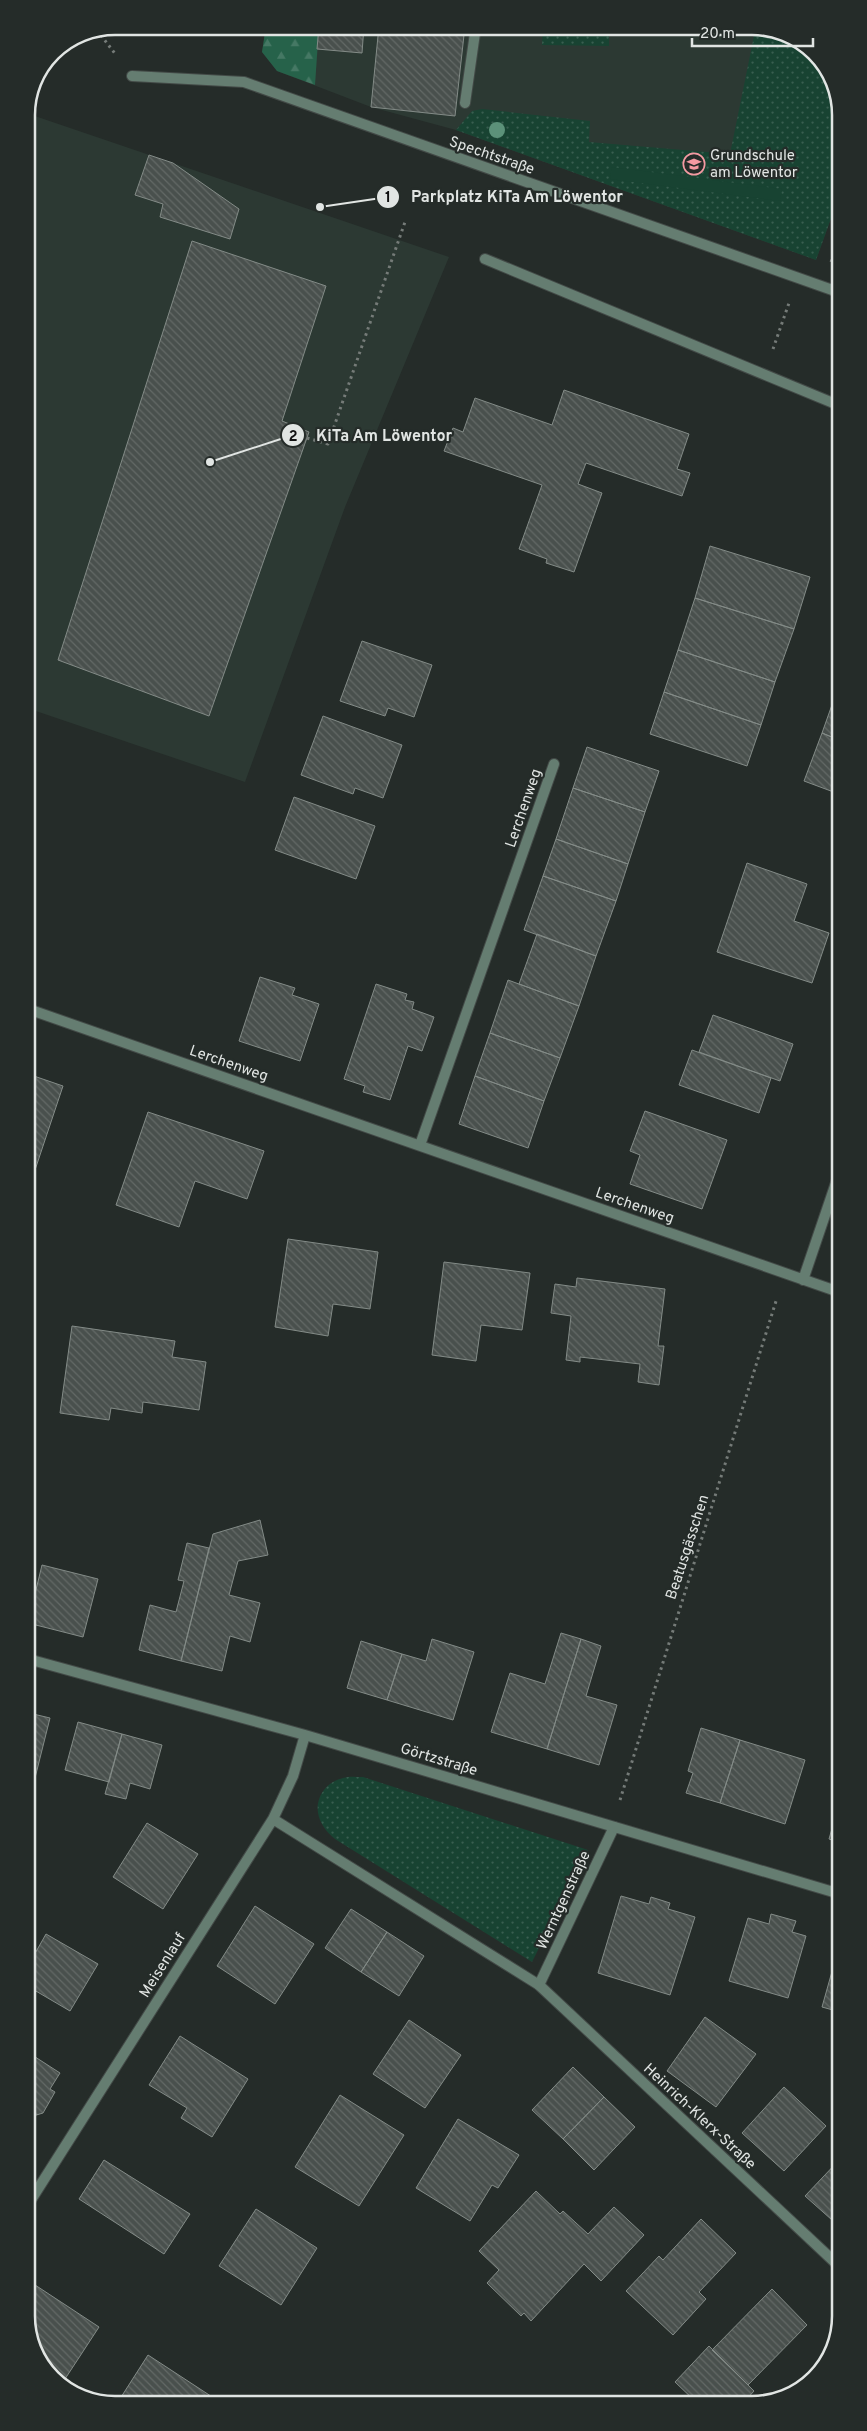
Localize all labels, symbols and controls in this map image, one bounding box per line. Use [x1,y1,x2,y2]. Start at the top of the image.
scale bar [692,15,813,47]
text: 20 m [700,25,735,44]
street label: Spechtstraße [446,133,537,180]
place label: Grundschule am Löwentor [710,147,798,183]
school or university icon: Grundschule am Löwentor [682,152,706,176]
callout: Parkplatz KiTa Am Löwentor [376,181,633,212]
text: Parkplatz KiTa Am Löwentor [411,188,623,208]
text: 1 [385,189,391,208]
callout: KiTa Am Löwentor [281,420,462,451]
text: KiTa Am Löwentor [316,427,452,447]
text: 2 [288,428,298,447]
street label: Lerchenweg [502,767,547,850]
street label: Lerchenweg [187,1042,270,1087]
street label: Lerchenweg [593,1184,676,1229]
street label: Beatusgässchen [662,1493,714,1602]
street label: Görtzstraße [398,1740,479,1781]
street label: Werntgenstraße [533,1848,596,1953]
street label: Meisenlauf [136,1930,191,2002]
street label: Heinrich-Klerx-Straße [639,2060,759,2174]

